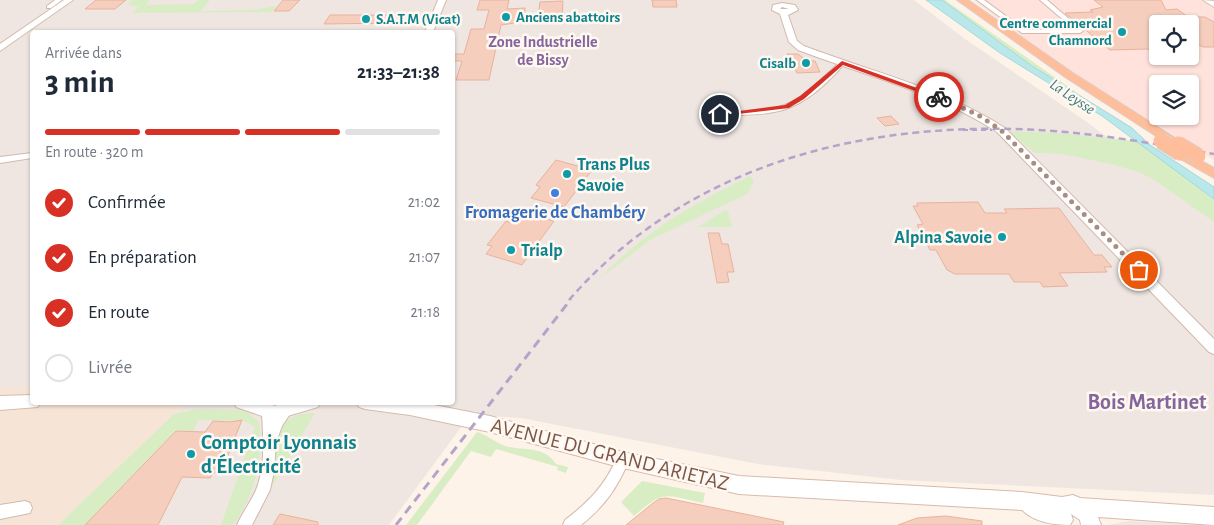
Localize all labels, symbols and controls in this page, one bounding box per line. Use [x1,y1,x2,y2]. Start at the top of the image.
place label: Anciens abattoirs [516,10,620,25]
marker: Anciens abattoirs [500,11,512,23]
place label: S.A.T.M (Vicat) [376,12,461,27]
marker: S.A.T.M (Vicat) [360,13,372,25]
map controls [1149,15,1199,125]
button: locate [1149,15,1199,65]
place label: Centre commercial Chamnord [999,16,1112,48]
marker: Centre commercial Chamnord [1116,26,1128,38]
district label: Zone Industrielle de Bissy [488,34,598,69]
text: Arrivée dans [45,45,122,61]
place label: Cisalb [760,56,796,71]
marker: Cisalb [800,57,812,69]
text: 21:33–21:38 [357,63,440,82]
text: 3 min [45,66,115,98]
courier [914,72,964,122]
button: layers [1149,75,1199,125]
water label: La Leysse [1047,76,1098,118]
icon: bike [925,83,953,111]
pin [699,93,741,135]
icon: home [706,100,734,128]
text: En route · 320 m [45,144,144,160]
place label: Trans Plus Savoie [577,156,650,195]
marker: Trans Plus Savoie [561,168,573,180]
marker: Fromagerie de Chambéry [549,187,561,199]
icon: check [45,189,73,217]
text: Confirmée [88,193,166,212]
text: 21:02 [408,194,440,210]
place label: Fromagerie de Chambéry [465,204,646,222]
place label: Alpina Savoie [894,229,992,247]
marker: Alpina Savoie [996,231,1008,243]
place label: Trialp [521,242,563,260]
icon: check [45,244,73,272]
marker: Trialp [505,244,517,256]
text: En préparation [88,248,197,267]
text: 21:07 [408,249,440,265]
pin [1118,249,1160,291]
icon: bag [1125,256,1153,284]
icon: check [45,299,73,327]
text: En route [88,303,150,322]
text: 21:18 [410,304,440,320]
text: Livrée [88,358,132,377]
district label: Bois Martinet [1087,391,1207,413]
street label: AVENUE DU GRAND ARIETAZ [489,415,731,494]
place label: Comptoir Lyonnais d'Électricité [201,432,357,477]
marker: Comptoir Lyonnais d'Électricité [185,448,197,460]

